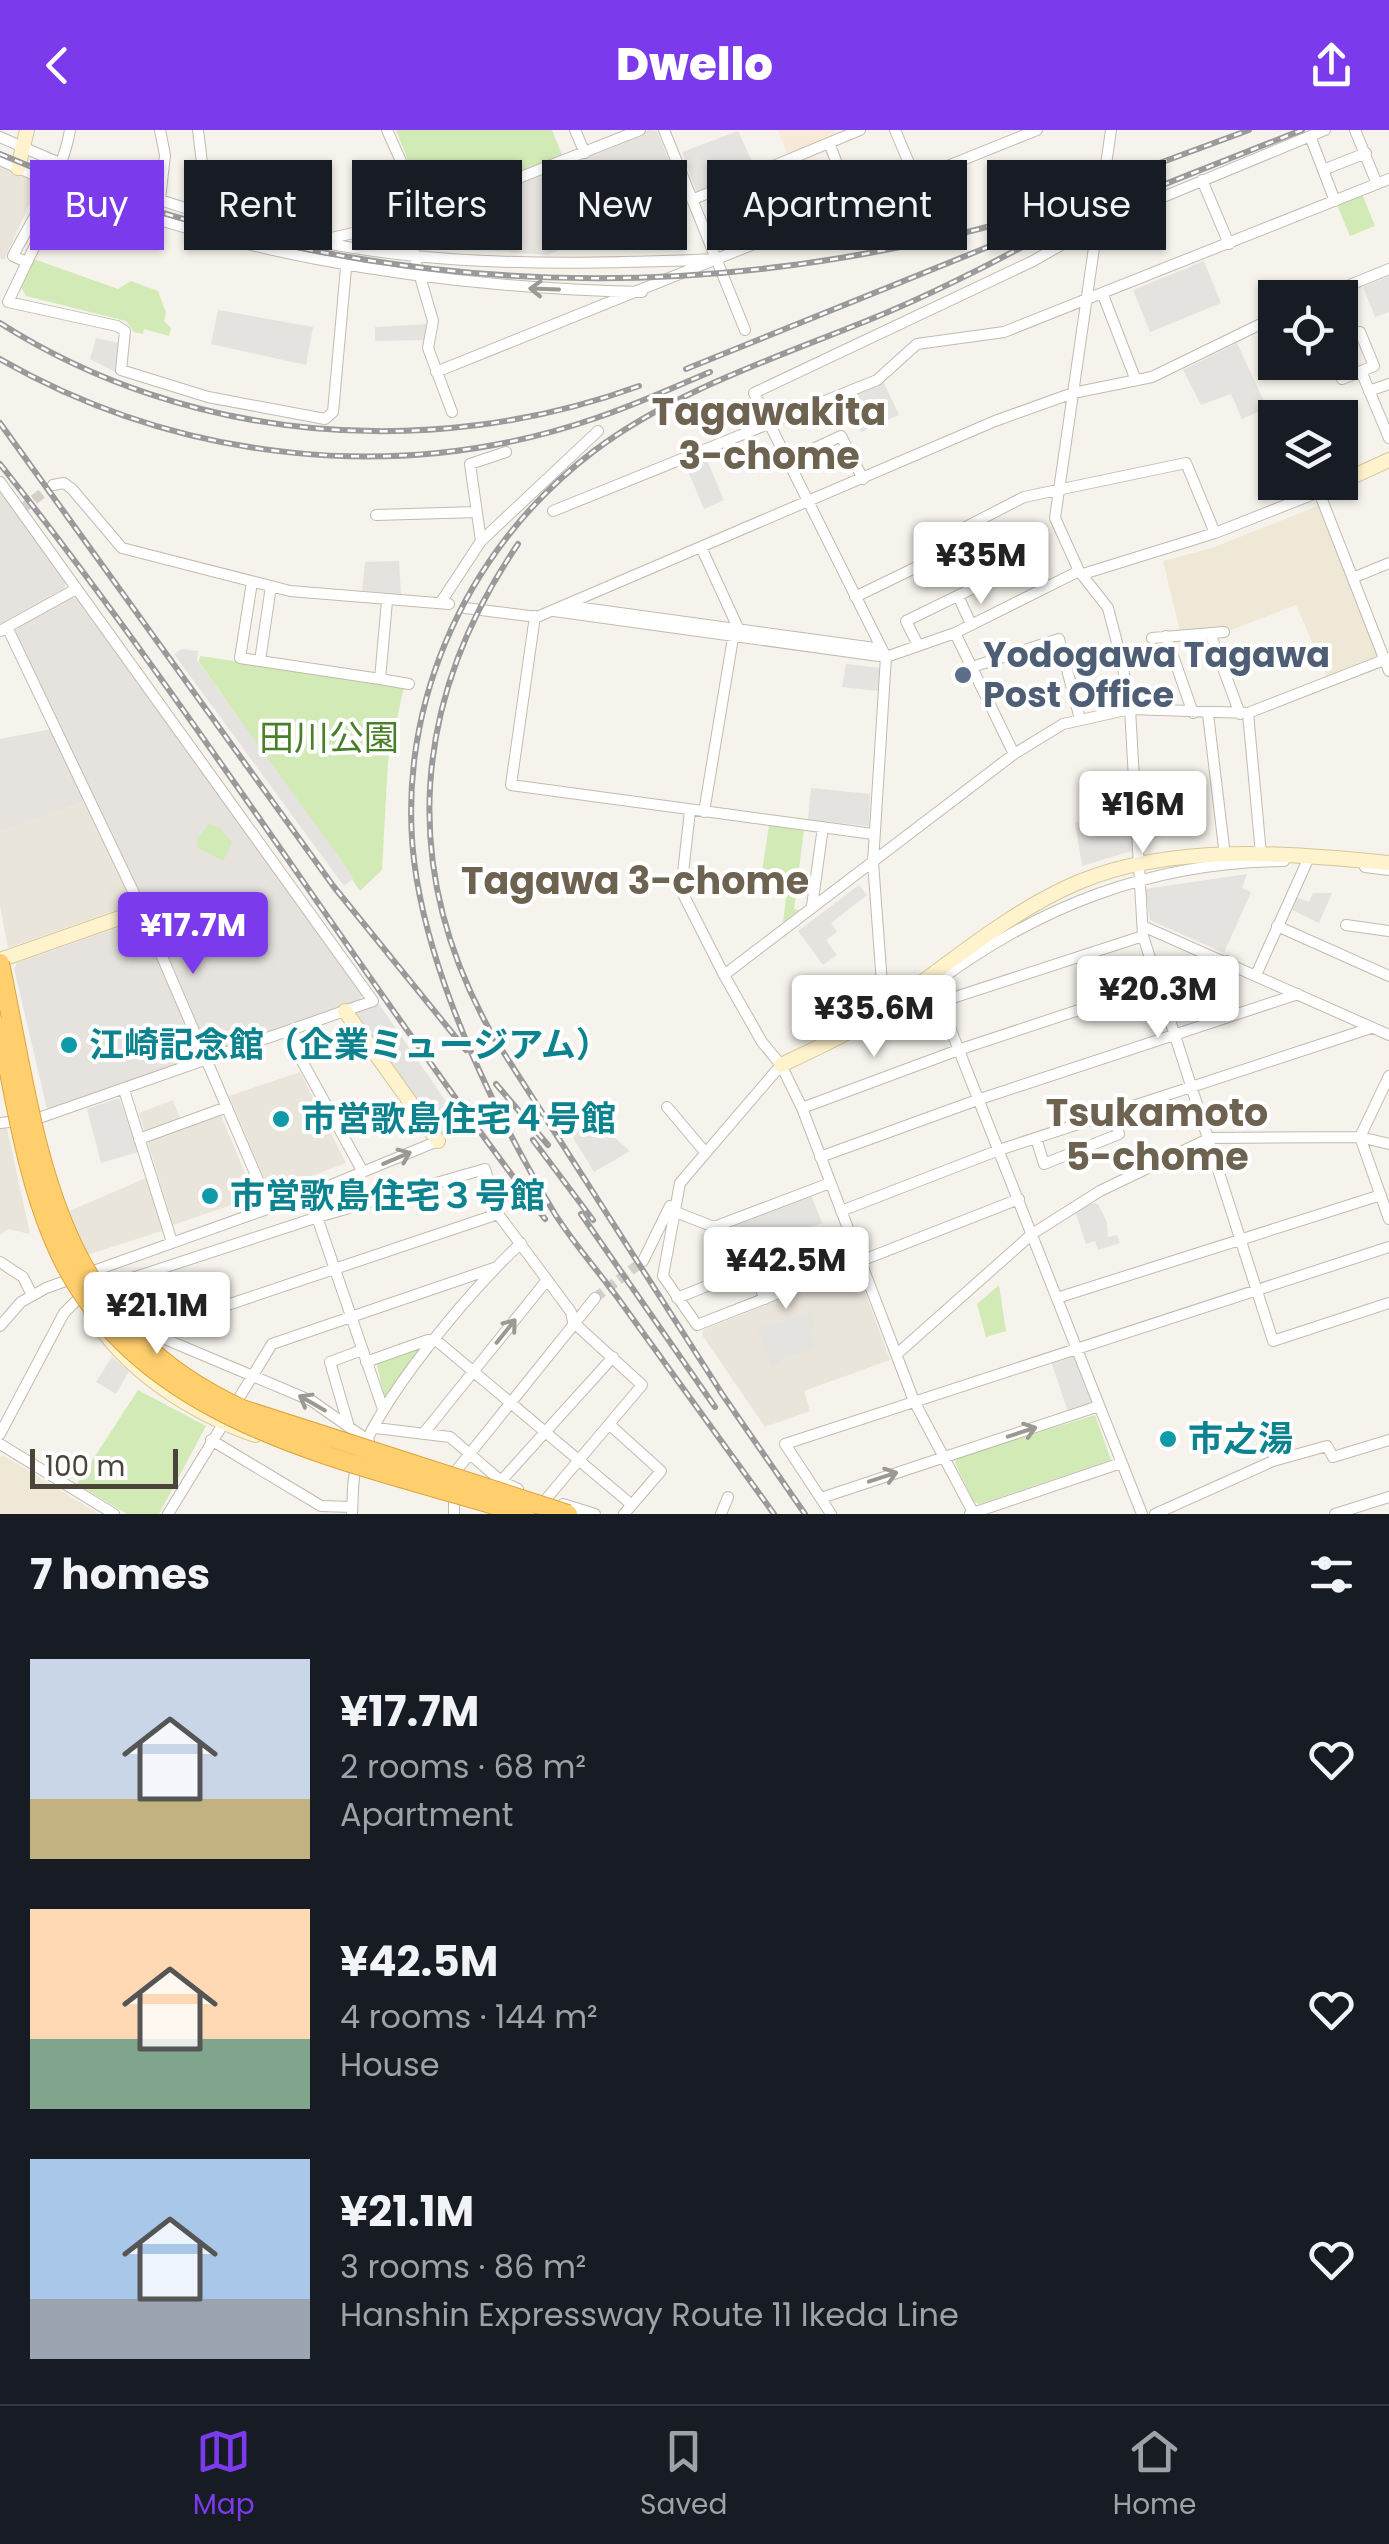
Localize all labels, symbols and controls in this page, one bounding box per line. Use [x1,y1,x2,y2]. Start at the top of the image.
text: Dwello [616,33,773,96]
icon: back [30,38,85,93]
icon: share [1304,38,1359,93]
chip: Buy [30,160,164,250]
chip: Rent [184,160,332,250]
chip: Filters [352,160,522,250]
chip: New [542,160,687,250]
chip: Apartment [707,160,967,250]
chip: House [987,160,1166,250]
one-way arrow [529,279,561,298]
map controls [1258,280,1358,500]
button: locate [1258,280,1358,380]
district label: Tagawakita 3-chome [652,385,886,482]
button: layers [1258,400,1358,500]
pin: ¥35M [922,522,1040,607]
text: ¥35M [935,532,1027,577]
place label: Yodogawa Tagawa Post Office [983,630,1330,719]
marker: Yodogawa Tagawa Post Office [952,664,974,686]
park label: 田川公園 [259,713,399,762]
pin: ¥16M [1084,771,1202,856]
text: ¥16M [1101,781,1185,826]
district label: Tagawa 3-chome [461,854,809,907]
pin: ¥17.7M [112,892,274,977]
text: ¥17.7M [140,902,246,947]
pin: ¥20.3M [1077,956,1239,1041]
text: ¥20.3M [1099,966,1217,1011]
pin: ¥35.6M [793,975,955,1060]
text: ¥35.6M [814,985,934,1030]
place label: 江崎記念館（企業ミュージアム） [89,1020,611,1069]
marker: 江崎記念館（企業ミュージアム） [58,1034,80,1056]
district label: Tsukamoto 5-chome [1046,1086,1268,1183]
place label: 市営歌島住宅４号館 [301,1094,616,1143]
marker: 市営歌島住宅４号館 [270,1108,292,1130]
one-way arrow [381,1148,412,1166]
place label: 市営歌島住宅３号館 [230,1171,545,1220]
marker: 市営歌島住宅３号館 [199,1185,221,1207]
pin: ¥42.5M [705,1227,867,1312]
text: ¥42.5M [726,1237,846,1282]
pin: ¥21.1M [76,1272,238,1357]
text: ¥21.1M [106,1282,208,1327]
one-way arrow [495,1318,517,1344]
one-way arrow [298,1392,327,1412]
place label: 市之湯 [1188,1414,1293,1463]
one-way arrow [1006,1421,1038,1439]
marker: 市之湯 [1157,1428,1179,1450]
scale bar [30,1444,178,1488]
text: 100 m [45,1447,125,1486]
one-way arrow [866,1467,898,1485]
text: 7 homes [30,1545,210,1604]
icon: filters [1304,1547,1359,1602]
text: ¥17.7M [340,1682,479,1741]
icon: home [110,1699,230,1819]
icon: heart [1304,1732,1359,1787]
text: 2 rooms · 68 m² [340,1744,586,1789]
text: Apartment [340,1792,513,1837]
text: ¥42.5M [340,1932,498,1991]
icon: home [110,1949,230,2069]
icon: heart [1304,1982,1359,2037]
text: 4 rooms · 144 m² [340,1994,598,2039]
text: House [340,2042,440,2087]
text: ¥21.1M [340,2182,474,2241]
icon: home [110,2199,230,2319]
icon: heart [1304,2232,1359,2287]
text: 3 rooms · 86 m² [340,2244,586,2289]
text: Hanshin Expressway Route 11 Ikeda Line [340,2292,959,2337]
tab: Map [193,2424,255,2526]
tab: Saved [640,2424,727,2526]
tab: Home [1113,2424,1196,2526]

